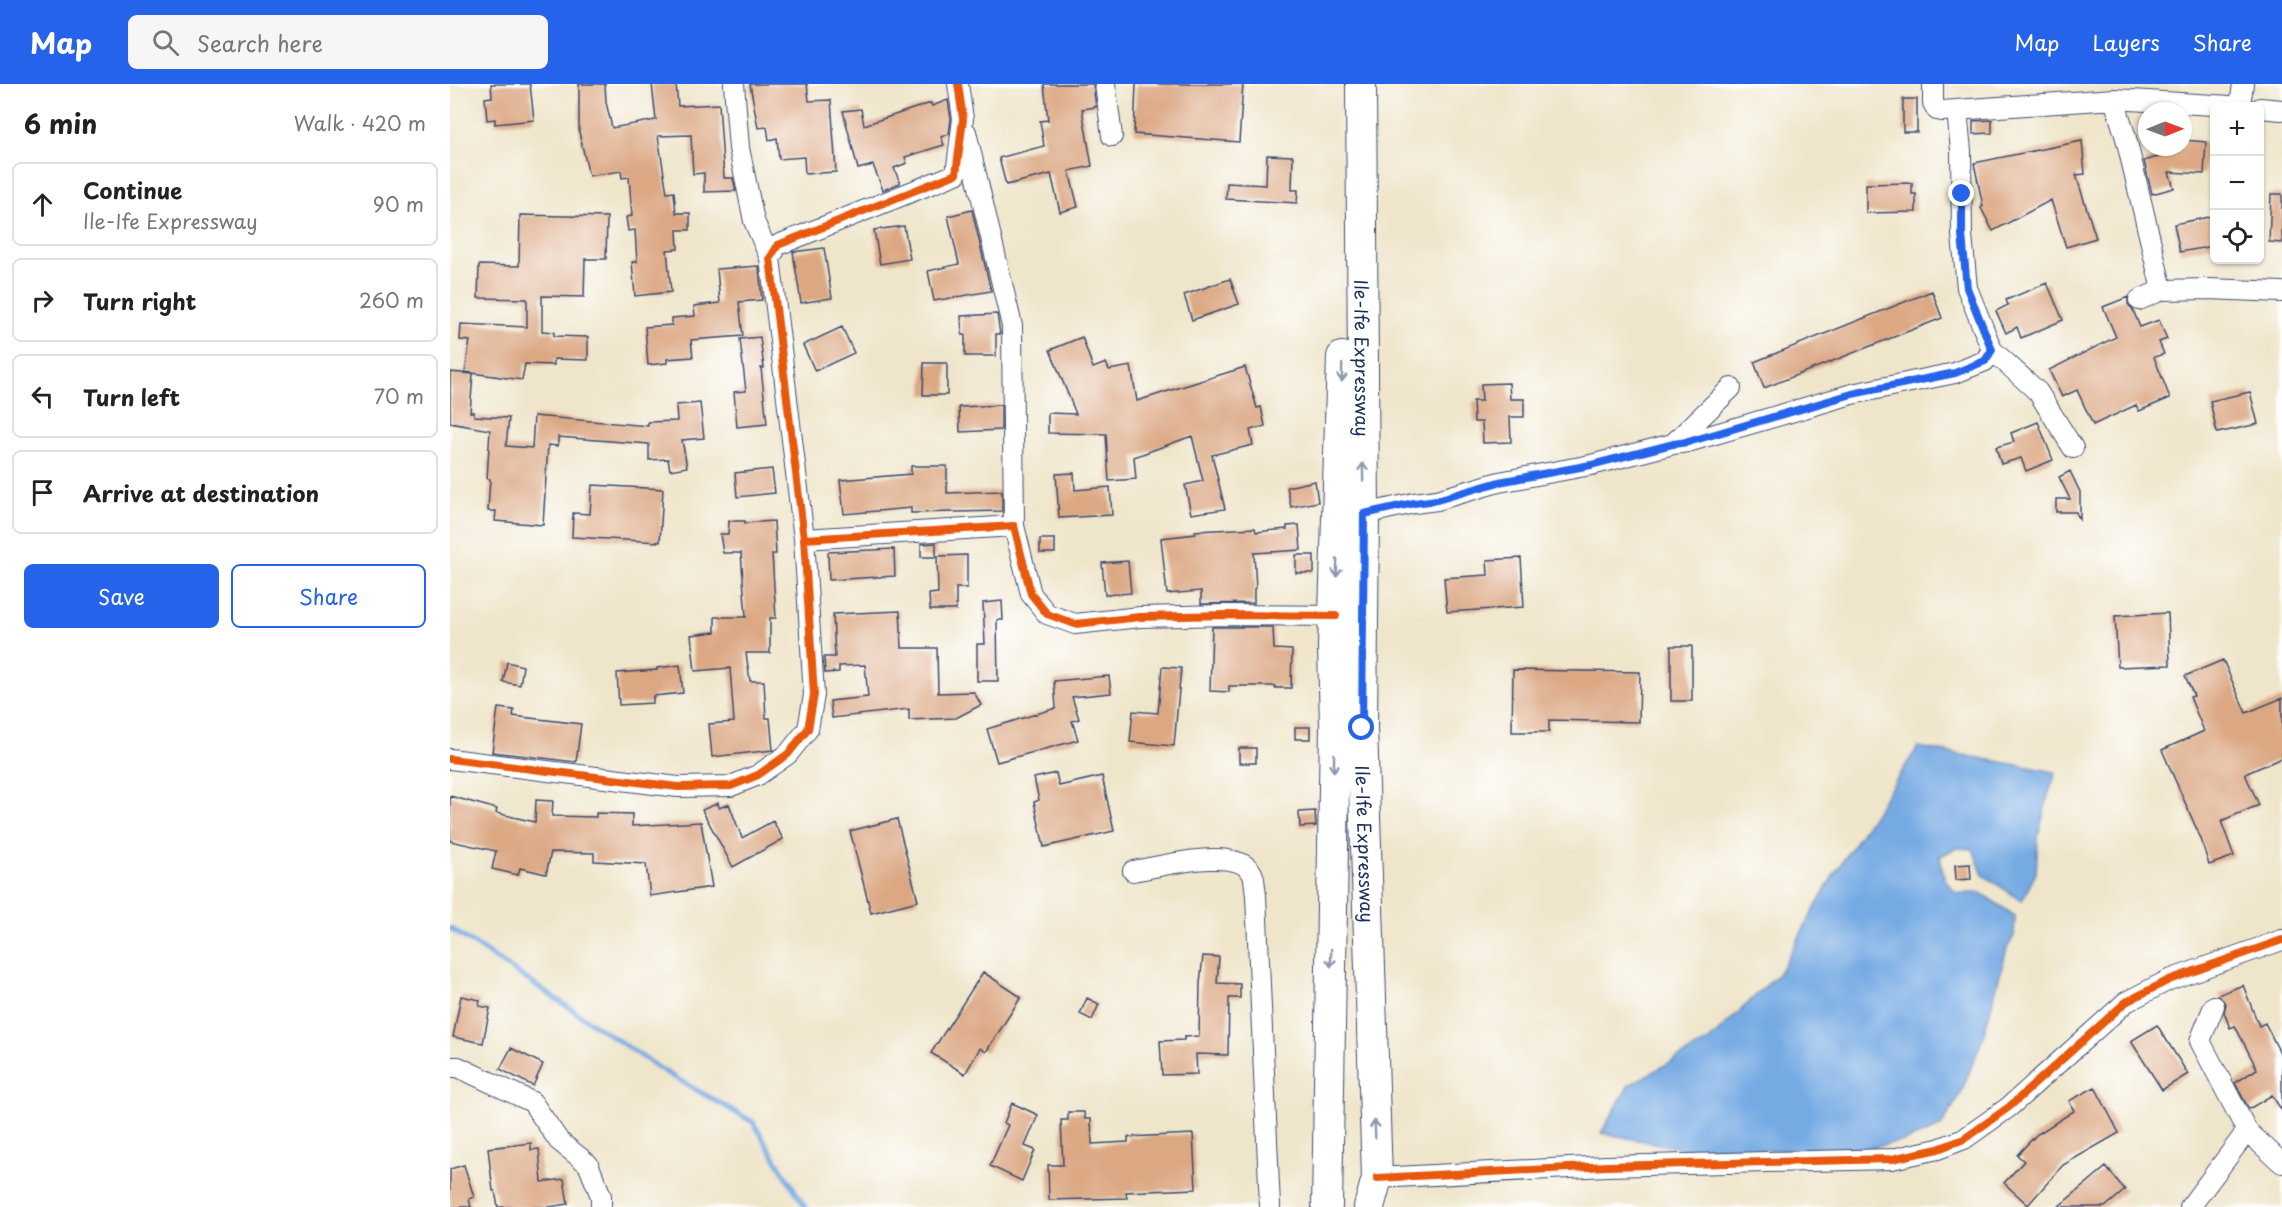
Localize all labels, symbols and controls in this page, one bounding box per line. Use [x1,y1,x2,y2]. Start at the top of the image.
search box [128,15,548,69]
text: Map [30,21,92,64]
icon: search [149,26,182,59]
text: Search here [197,26,323,59]
text: Map [2015,26,2059,58]
text: Layers [2092,26,2160,58]
text: Share [2193,26,2252,58]
north arrow [2138,102,2192,156]
map controls [2210,102,2264,264]
button: + [2210,102,2264,156]
text: 6 min [24,104,97,143]
text: Walk · 420 m [294,108,426,138]
button: − [2210,156,2264,210]
text: Continue [83,173,182,206]
route end [1948,180,1974,206]
icon: ahead [26,188,59,221]
text: 90 m [373,189,424,219]
text: Ile-Ife Expressway [83,206,258,236]
button: locate [2210,210,2264,264]
street label: Ile-Ife Expressway [1349,279,1377,437]
icon: right [26,284,59,317]
text: Turn right [83,284,196,317]
text: 260 m [359,285,424,315]
one-way arrow [1336,363,1348,383]
icon: left [26,380,59,413]
text: Turn left [83,380,180,413]
text: 70 m [374,381,424,411]
one-way arrow [1357,462,1369,482]
icon: arrive [26,476,59,509]
text: Arrive at destination [83,476,319,509]
one-way arrow [1331,558,1343,578]
button: Save [24,564,219,628]
button: Share [231,564,426,628]
route start [1348,714,1374,740]
one-way arrow [1328,753,1340,773]
street label: Ile-Ife Expressway [1350,765,1382,923]
one-way arrow [1325,948,1337,968]
one-way arrow [1370,1119,1381,1139]

